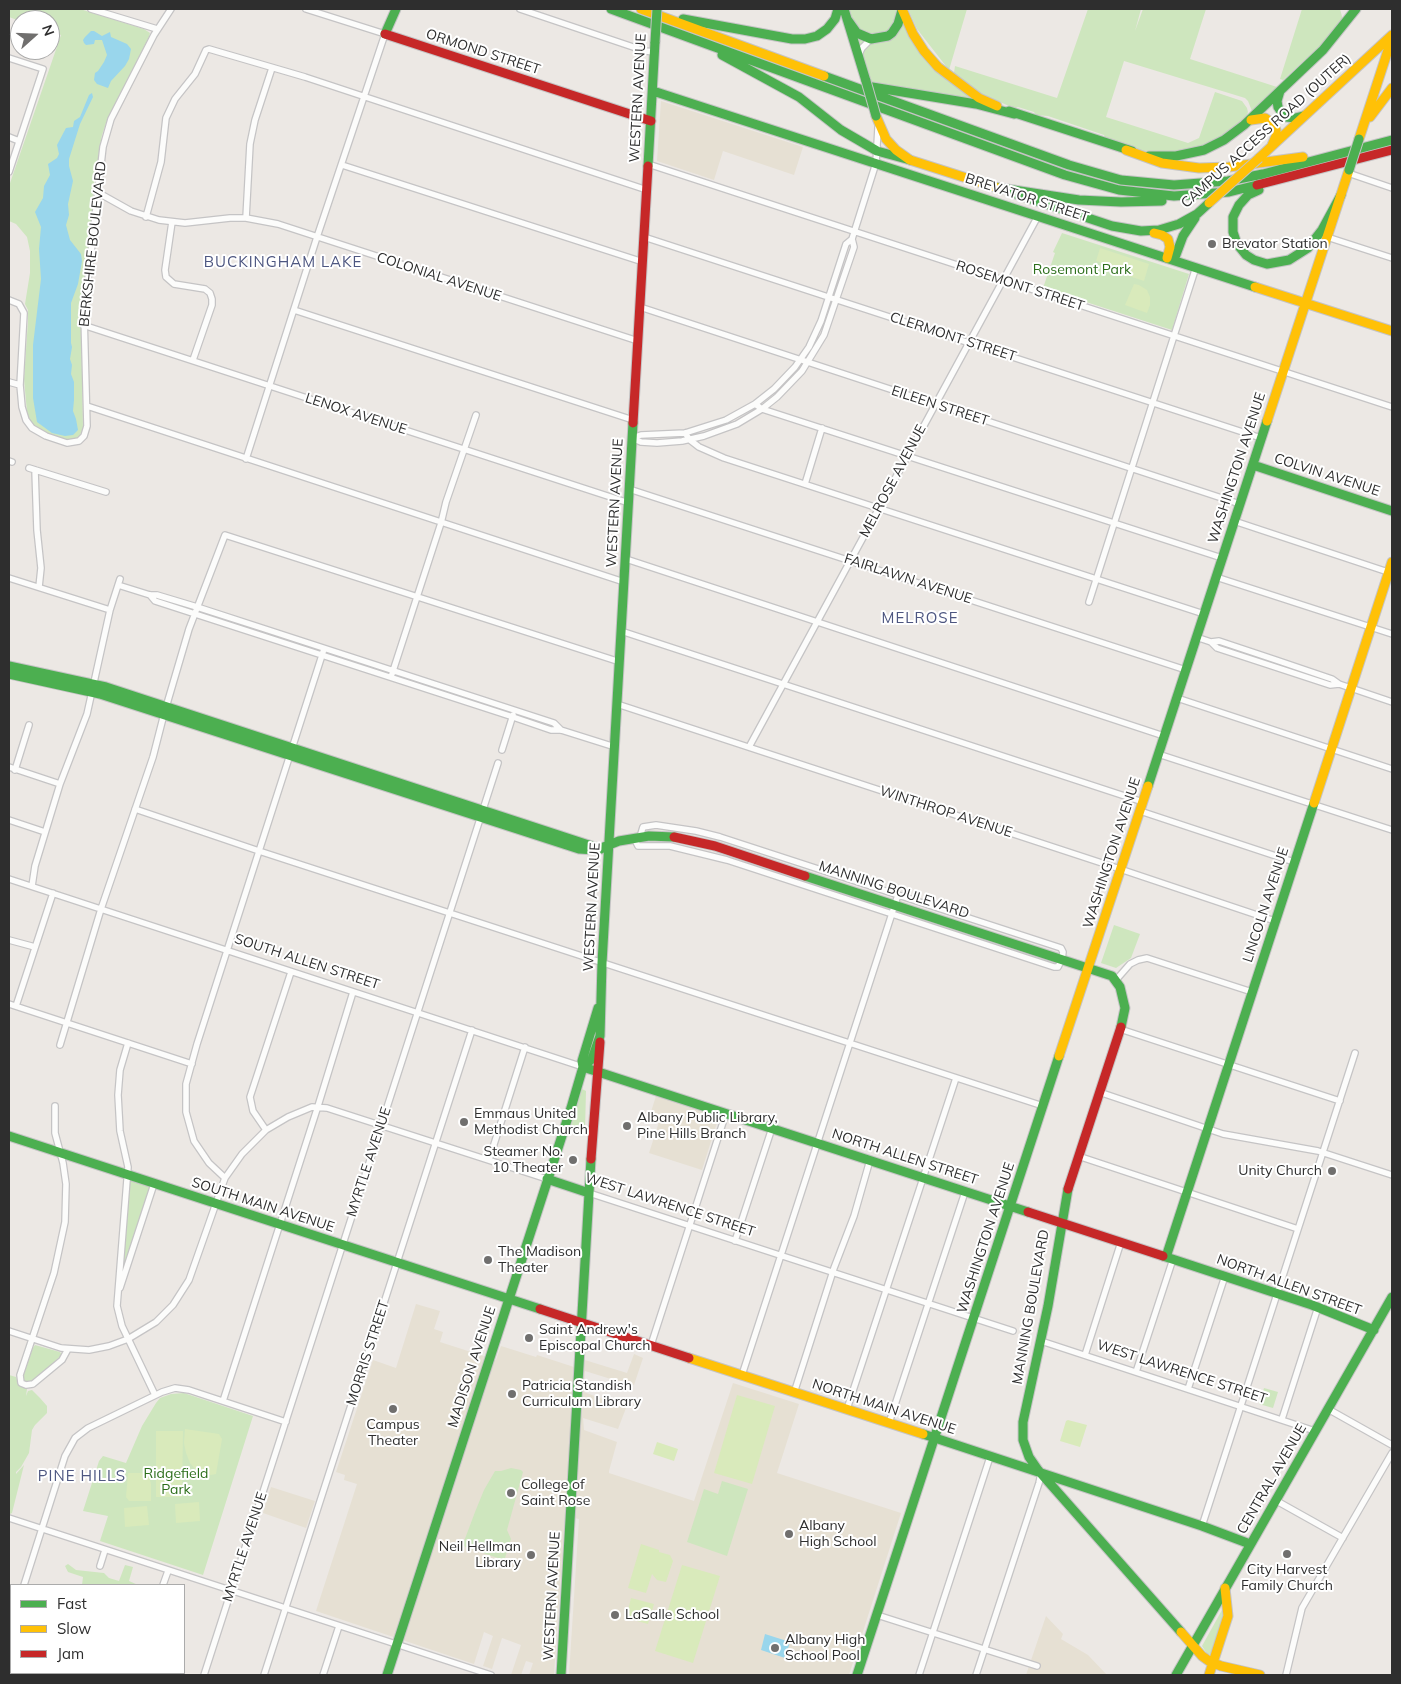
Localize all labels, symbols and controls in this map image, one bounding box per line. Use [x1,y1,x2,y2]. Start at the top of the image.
north arrow [10,10,60,60]
text: N [38,22,58,38]
street label: ORMOND STREET [424,26,542,78]
street label: WESTERN AVENUE [626,33,650,163]
street label: CAMPUS ACCESS ROAD (OUTER) [1178,50,1354,212]
street label: BERKSHIRE BOULEVARD [76,160,110,328]
street label: BREVATOR STREET [963,170,1091,226]
place label: Brevator Station [1222,236,1328,252]
marker: Brevator Station [1206,238,1218,250]
street label: COLONIAL AVENUE [375,249,503,305]
district label: BUCKINGHAM LAKE [202,253,364,271]
street label: ROSEMONT STREET [954,257,1086,315]
park label: Rosemont Park [1033,262,1131,278]
street label: CLERMONT STREET [888,309,1018,365]
street label: EILEEN STREET [889,382,991,430]
street label: LENOX AVENUE [303,390,409,438]
street label: WASHINGTON AVENUE [1205,390,1269,546]
street label: MELROSE AVENUE [856,422,930,540]
street label: WESTERN AVENUE [603,438,627,568]
street label: COLVIN AVENUE [1272,450,1382,500]
street label: FAIRLAWN AVENUE [842,550,974,608]
district label: MELROSE [881,609,959,627]
street label: WASHINGTON AVENUE [1080,775,1144,931]
street label: WINTHROP AVENUE [878,783,1014,841]
street label: WESTERN AVENUE [580,842,604,972]
street label: LINCOLN AVENUE [1239,845,1293,965]
street label: MANNING BOULEVARD [817,858,971,922]
street label: SOUTH ALLEN STREET [232,931,382,993]
street label: MYRTLE AVENUE [343,1105,395,1219]
place label: Emmaus United Methodist Church [474,1106,588,1138]
place label: Albany Public Library, Pine Hills Branch [637,1110,778,1142]
marker: Emmaus United Methodist Church [458,1116,470,1128]
marker: Albany Public Library, Pine Hills Branch [621,1120,633,1132]
street label: NORTH ALLEN STREET [830,1125,980,1189]
place label: Steamer No. 10 Theater [483,1144,563,1176]
marker: Steamer No. 10 Theater [567,1154,579,1166]
street label: WASHINGTON AVENUE [954,1160,1018,1316]
place label: Unity Church [1238,1163,1322,1179]
marker: Unity Church [1326,1165,1338,1177]
street label: WEST LAWRENCE STREET [583,1170,757,1240]
street label: SOUTH MAIN AVENUE [190,1174,336,1236]
street label: MANNING BOULEVARD [1009,1228,1053,1386]
place label: The Madison Theater [498,1244,581,1276]
street label: NORTH ALLEN STREET [1214,1251,1364,1319]
marker: The Madison Theater [482,1254,494,1266]
street label: MORRIS STREET [343,1298,393,1408]
street label: MADISON AVENUE [444,1304,500,1430]
place label: Saint Andrew's Episcopal Church [539,1322,650,1354]
marker: Saint Andrew's Episcopal Church [523,1332,535,1344]
street label: WEST LAWRENCE STREET [1095,1337,1269,1407]
street label: NORTH MAIN AVENUE [810,1376,958,1438]
place label: Patricia Standish Curriculum Library [522,1378,641,1410]
marker: Patricia Standish Curriculum Library [506,1388,518,1400]
marker: Campus Theater [387,1403,399,1415]
place label: Campus Theater [366,1417,420,1450]
street label: CENTRAL AVENUE [1234,1421,1310,1537]
park label: Ridgefield Park [144,1466,208,1498]
district label: PINE HILLS [37,1467,127,1485]
place label: College of Saint Rose [521,1477,590,1510]
marker: College of Saint Rose [505,1487,517,1499]
street label: MYRTLE AVENUE [219,1490,271,1604]
place label: Albany High School [799,1518,877,1550]
marker: Albany High School [783,1528,795,1540]
street label: WESTERN AVENUE [540,1531,564,1661]
place label: Neil Hellman Library [439,1539,521,1571]
marker: City Harvest Family Church [1281,1548,1293,1560]
marker: Neil Hellman Library [525,1549,537,1561]
place label: City Harvest Family Church [1241,1562,1333,1594]
legend [10,1584,185,1674]
text: Fast [57,1594,87,1613]
place label: LaSalle School [625,1607,719,1623]
marker: LaSalle School [609,1609,621,1621]
text: Slow [57,1619,91,1638]
place label: Albany High School Pool [785,1632,865,1664]
marker: Albany High School Pool [769,1642,781,1654]
text: Jam [57,1644,84,1663]

